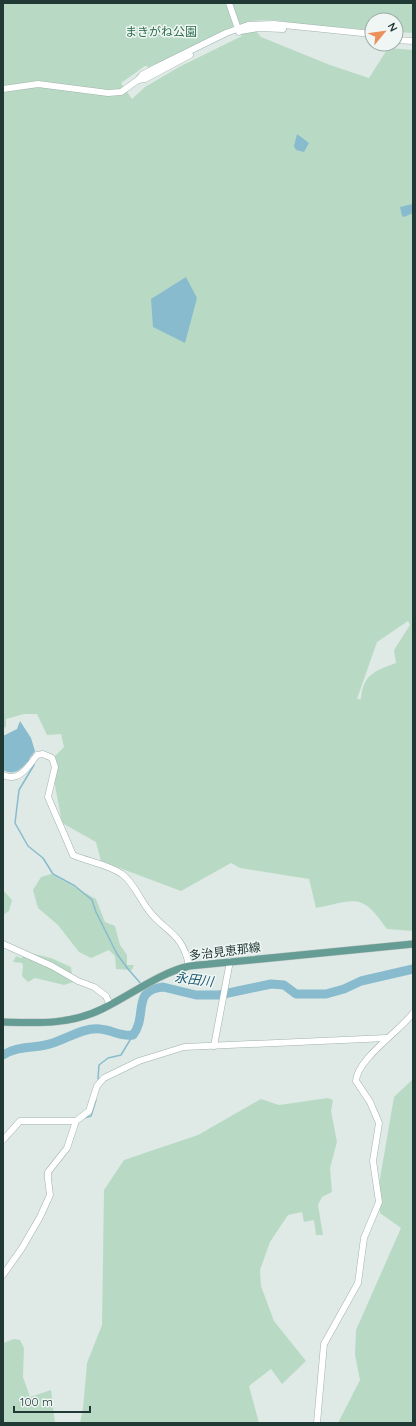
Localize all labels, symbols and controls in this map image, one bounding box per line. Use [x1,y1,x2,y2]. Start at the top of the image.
north arrow [364,12,404,52]
text: N [385,20,401,34]
park label: まきがね公園 [125,24,197,39]
street label: 多治見恵那線 [188,939,262,963]
water label: 永田川 [174,969,216,990]
scale bar [14,1388,90,1414]
text: 100 m [20,1394,53,1409]

